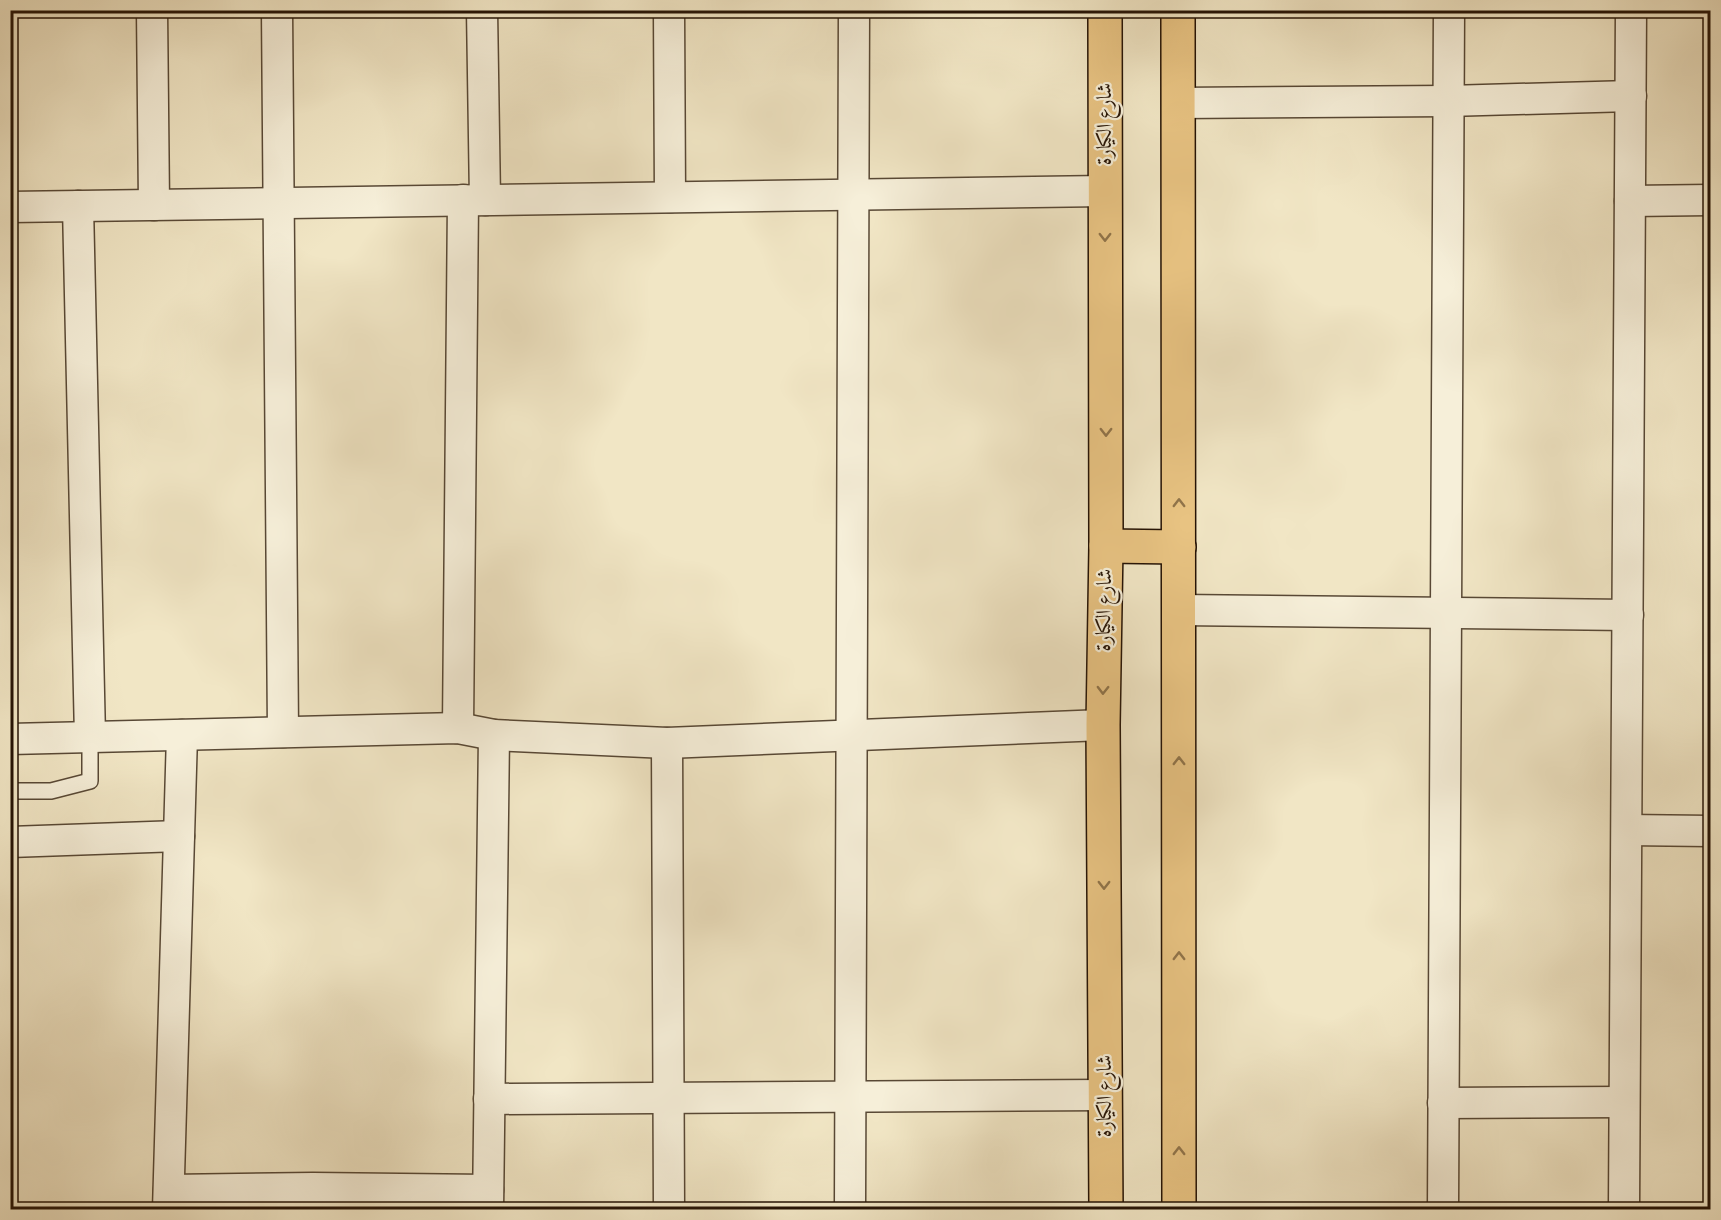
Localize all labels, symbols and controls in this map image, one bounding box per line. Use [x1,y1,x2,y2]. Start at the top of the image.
street label: شارع الكيارة [1092,83,1122,165]
one-way arrow [1099,232,1111,241]
one-way arrow [1100,427,1112,436]
one-way arrow [1173,499,1185,508]
street label: شارع الكيارة [1091,568,1122,652]
one-way arrow [1097,685,1110,694]
one-way arrow [1173,757,1185,766]
one-way arrow [1098,880,1110,889]
one-way arrow [1173,952,1185,961]
street label: شارع الكيارة [1092,1055,1122,1137]
one-way arrow [1173,1147,1185,1156]

